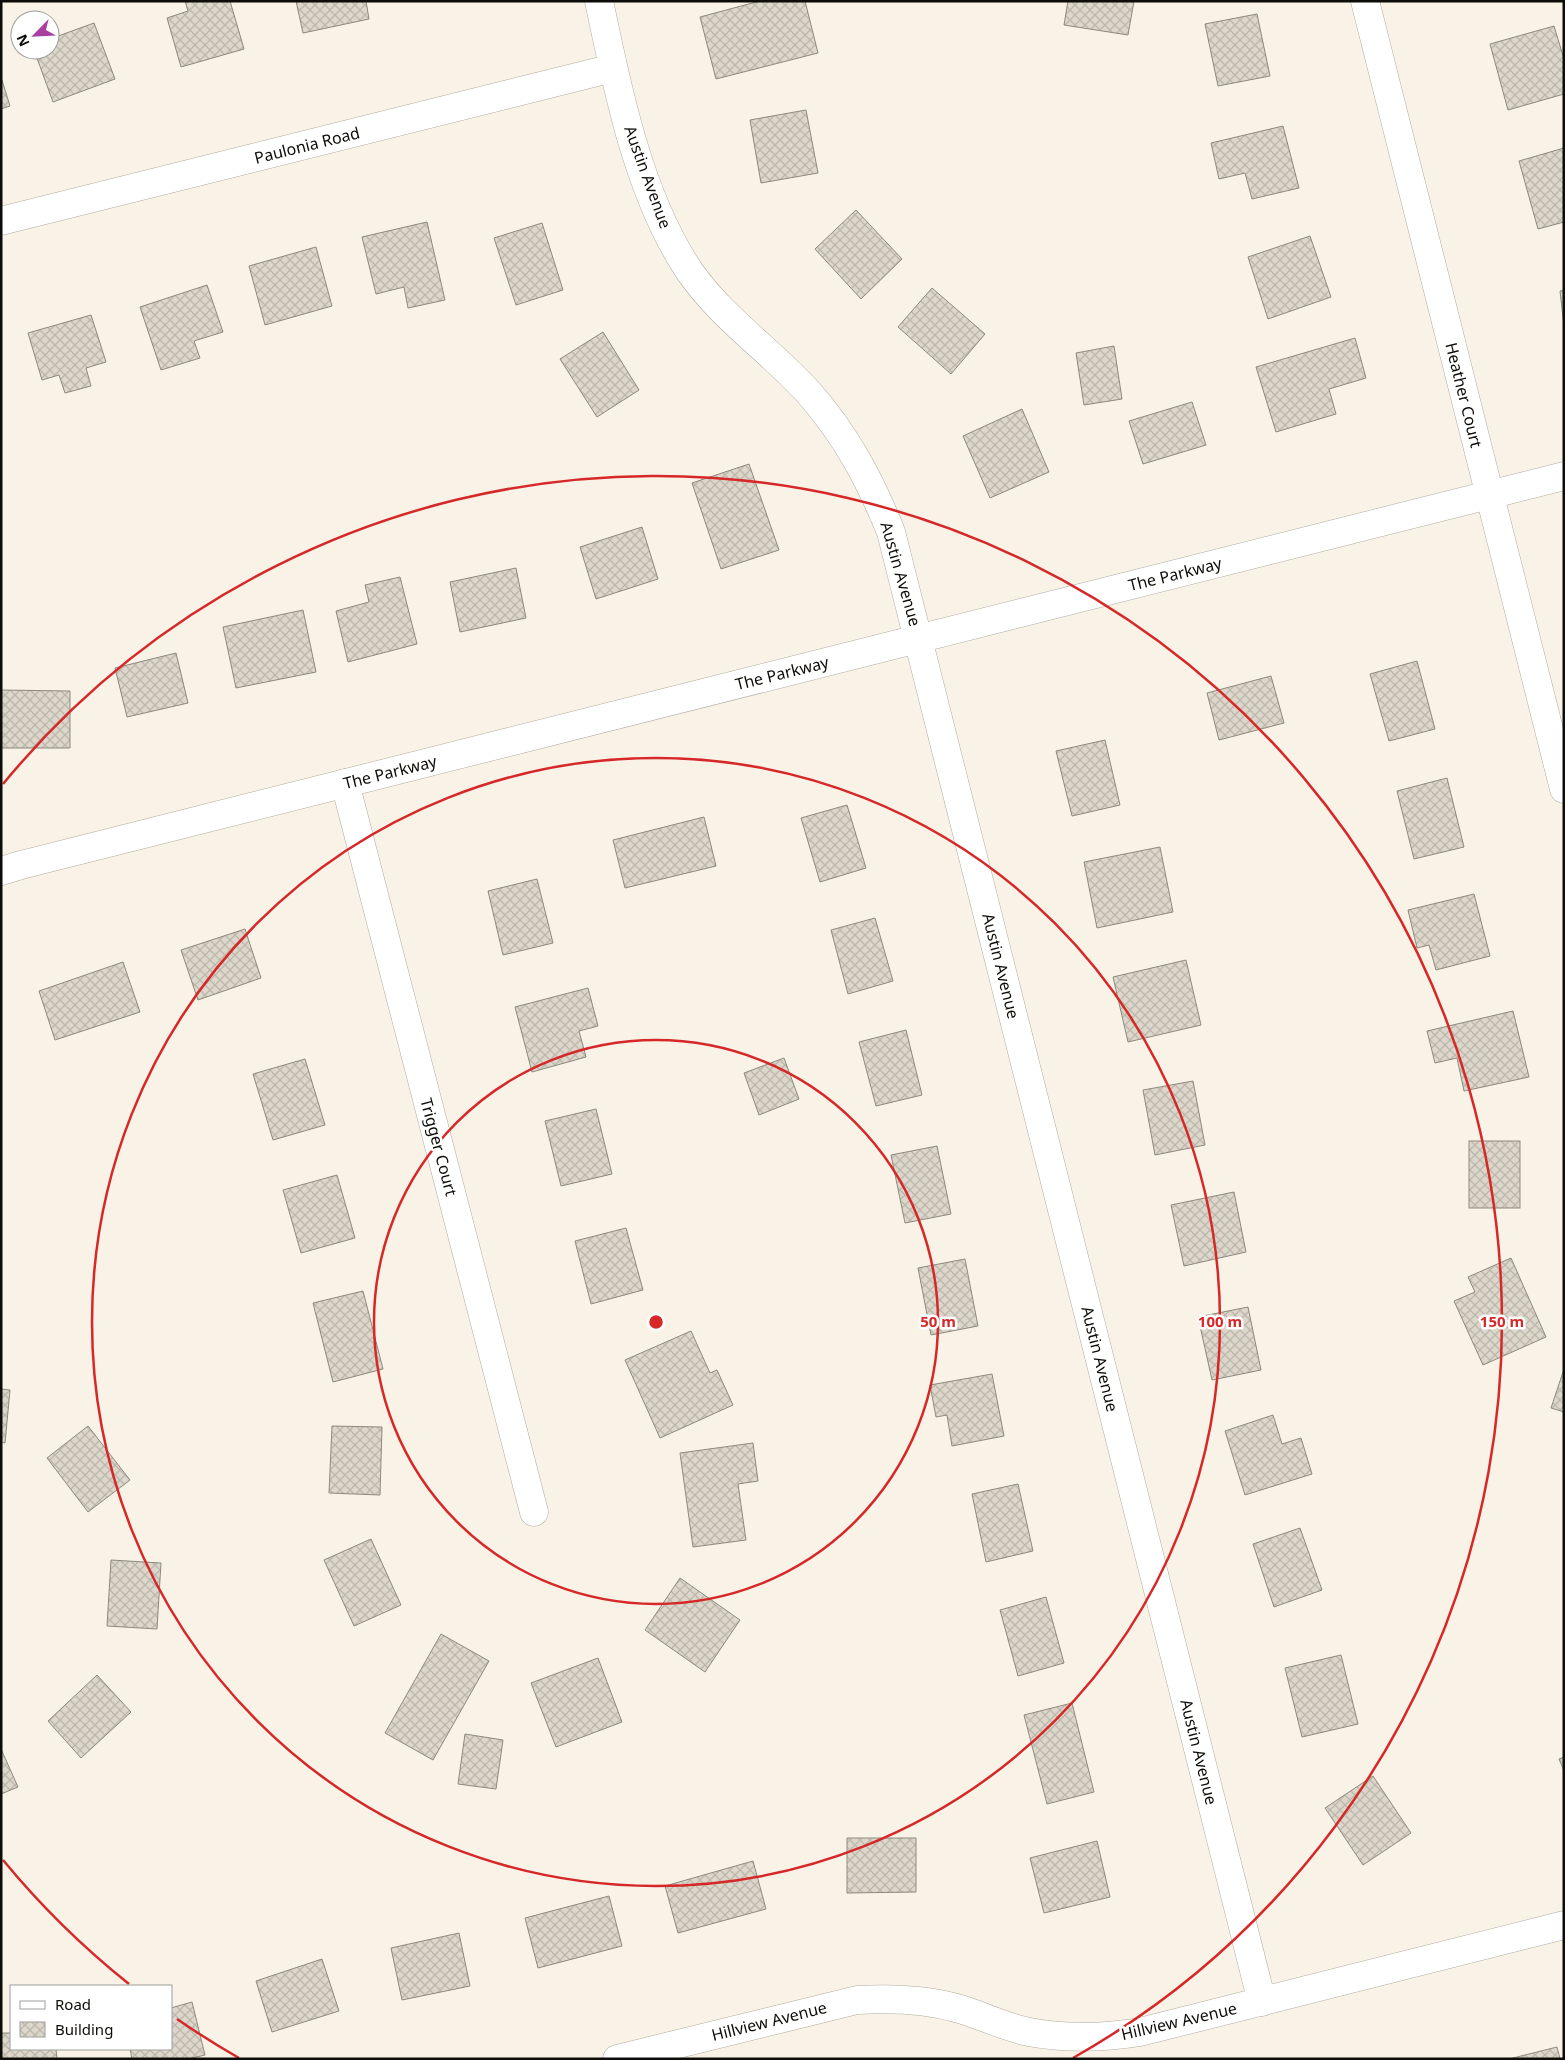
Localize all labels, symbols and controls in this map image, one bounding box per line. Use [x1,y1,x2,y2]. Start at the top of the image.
north arrow [10,10,60,60]
text: N [12,31,34,50]
street label: Paulonia Road [252,121,362,169]
street label: Austin Avenue [619,123,677,231]
street label: Heather Court [1440,340,1488,450]
street label: Austin Avenue [876,519,926,629]
street label: The Parkway [1126,552,1225,596]
street label: The Parkway [733,651,832,695]
street label: The Parkway [341,750,440,794]
street label: Austin Avenue [977,911,1025,1021]
street label: Trigger Court [415,1096,463,1199]
street label: Austin Avenue [1076,1304,1124,1414]
text: 50 m [920,1311,956,1331]
text: 100 m [1198,1311,1242,1331]
text: 150 m [1480,1311,1524,1331]
centre of rings [647,1313,665,1331]
street label: Austin Avenue [1175,1697,1223,1807]
legend [10,1985,172,2050]
text: Road [55,1994,91,2014]
street label: Hillview Avenue [709,1996,829,2046]
street label: Hillview Avenue [1119,1997,1239,2045]
text: Building [55,2019,113,2039]

